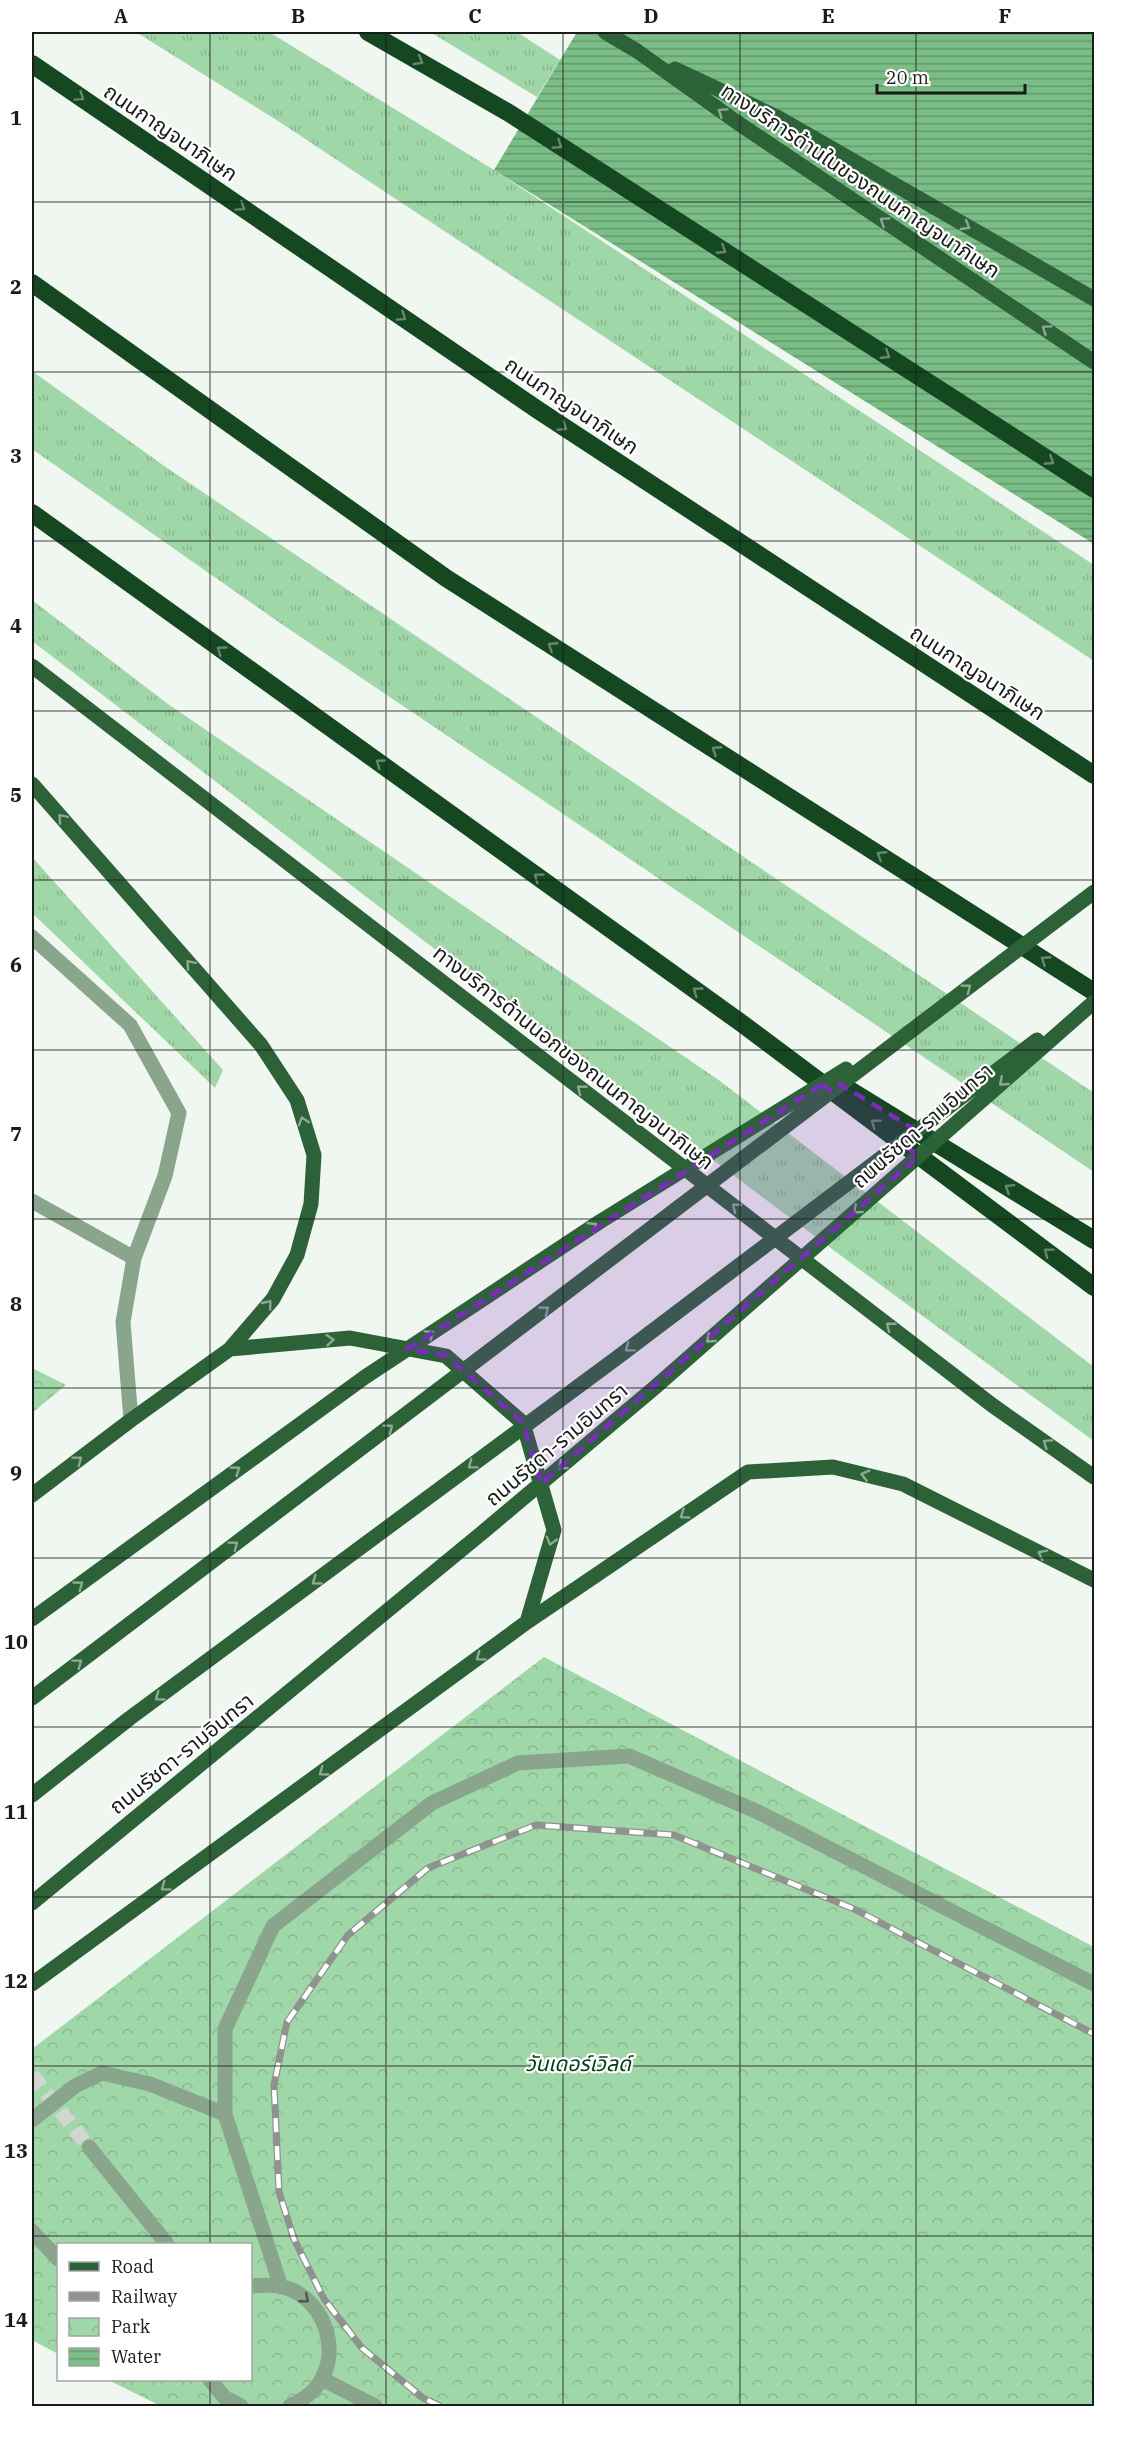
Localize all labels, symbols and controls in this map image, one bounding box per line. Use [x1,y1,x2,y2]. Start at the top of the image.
text: A [114,2,128,29]
text: B [291,2,305,29]
text: C [468,2,482,29]
text: D [643,2,659,29]
text: E [821,2,835,29]
text: F [999,2,1011,29]
one-way arrow [413,54,423,65]
scale bar [877,57,1026,95]
text: 20 m [886,66,929,89]
street label: ทางบริการด้านในของถนนกาญจนาภิเษก [716,76,1006,284]
street label: ถนนกาญจนาภิเษก [99,77,243,187]
one-way arrow [73,90,84,101]
text: 1 [10,104,22,131]
one-way arrow [718,108,729,119]
one-way arrow [552,137,562,149]
one-way arrow [234,200,245,211]
one-way arrow [880,217,891,228]
one-way arrow [960,218,970,230]
one-way arrow [715,243,726,254]
text: 2 [10,273,22,300]
one-way arrow [395,310,406,321]
one-way arrow [1042,325,1053,336]
one-way arrow [880,348,890,360]
street label: ถนนกาญจนาภิเษก [500,350,644,460]
one-way arrow [557,419,567,431]
text: 3 [10,442,22,469]
one-way arrow [1044,453,1055,464]
text: 4 [10,612,22,639]
street label: ถนนกาญจนาภิเษก [905,618,1051,726]
one-way arrow [548,641,558,653]
one-way arrow [217,646,228,657]
one-way arrow [712,747,723,758]
one-way arrow [375,760,386,771]
text: 5 [10,781,22,808]
one-way arrow [58,814,69,825]
one-way arrow [877,851,887,863]
one-way arrow [534,873,545,884]
street label: ทางบริการด้านนอกของถนนกาญจนาภิเษก [428,938,720,1176]
text: 6 [10,951,22,978]
one-way arrow [1041,956,1052,967]
one-way arrow [186,960,197,971]
one-way arrow [961,984,972,995]
one-way arrow [692,987,703,998]
street label: ถนนรัชดา-รามอินทรา [846,1056,998,1194]
one-way arrow [999,1075,1010,1086]
one-way arrow [577,1085,588,1096]
one-way arrow [298,1116,310,1127]
one-way arrow [870,1119,881,1130]
text: 7 [10,1120,22,1147]
one-way arrow [1005,1183,1015,1195]
one-way arrow [853,1203,864,1214]
one-way arrow [732,1204,743,1215]
one-way arrow [587,1222,597,1234]
one-way arrow [1043,1248,1054,1259]
text: 8 [10,1290,22,1317]
one-way arrow [261,1300,272,1311]
one-way arrow [538,1306,549,1317]
one-way arrow [886,1323,897,1334]
one-way arrow [424,1329,434,1341]
one-way arrow [706,1332,717,1343]
one-way arrow [326,1334,335,1347]
one-way arrow [625,1341,636,1352]
street label: ถนนรัชดา-รามอินทรา [479,1376,633,1512]
one-way arrow [383,1424,394,1435]
one-way arrow [1042,1439,1053,1450]
one-way arrow [71,1456,82,1467]
one-way arrow [468,1457,479,1468]
text: 9 [10,1459,22,1486]
one-way arrow [558,1459,569,1470]
one-way arrow [229,1466,240,1477]
one-way arrow [860,1469,870,1482]
one-way arrow [680,1508,691,1519]
one-way arrow [546,1535,558,1546]
one-way arrow [227,1541,238,1552]
one-way arrow [1038,1550,1049,1561]
one-way arrow [311,1574,322,1585]
one-way arrow [72,1582,83,1593]
text: 10 [4,1628,28,1655]
one-way arrow [476,1650,487,1661]
one-way arrow [71,1659,82,1670]
street label: ถนนรัชดา-รามอินทรา [103,1686,259,1820]
one-way arrow [154,1689,165,1700]
one-way arrow [318,1765,329,1776]
text: 11 [4,1798,28,1825]
one-way arrow [161,1880,172,1891]
text: 12 [4,1967,28,1994]
park label: วันเดอร์เวิลด์ [525,2049,635,2077]
text: 13 [4,2137,28,2164]
legend [57,2243,252,2381]
text: Road [111,2255,154,2278]
text: Railway [111,2285,177,2308]
one-way arrow [298,2292,309,2303]
text: 14 [4,2306,28,2333]
text: Park [111,2315,151,2338]
text: Water [111,2345,161,2368]

